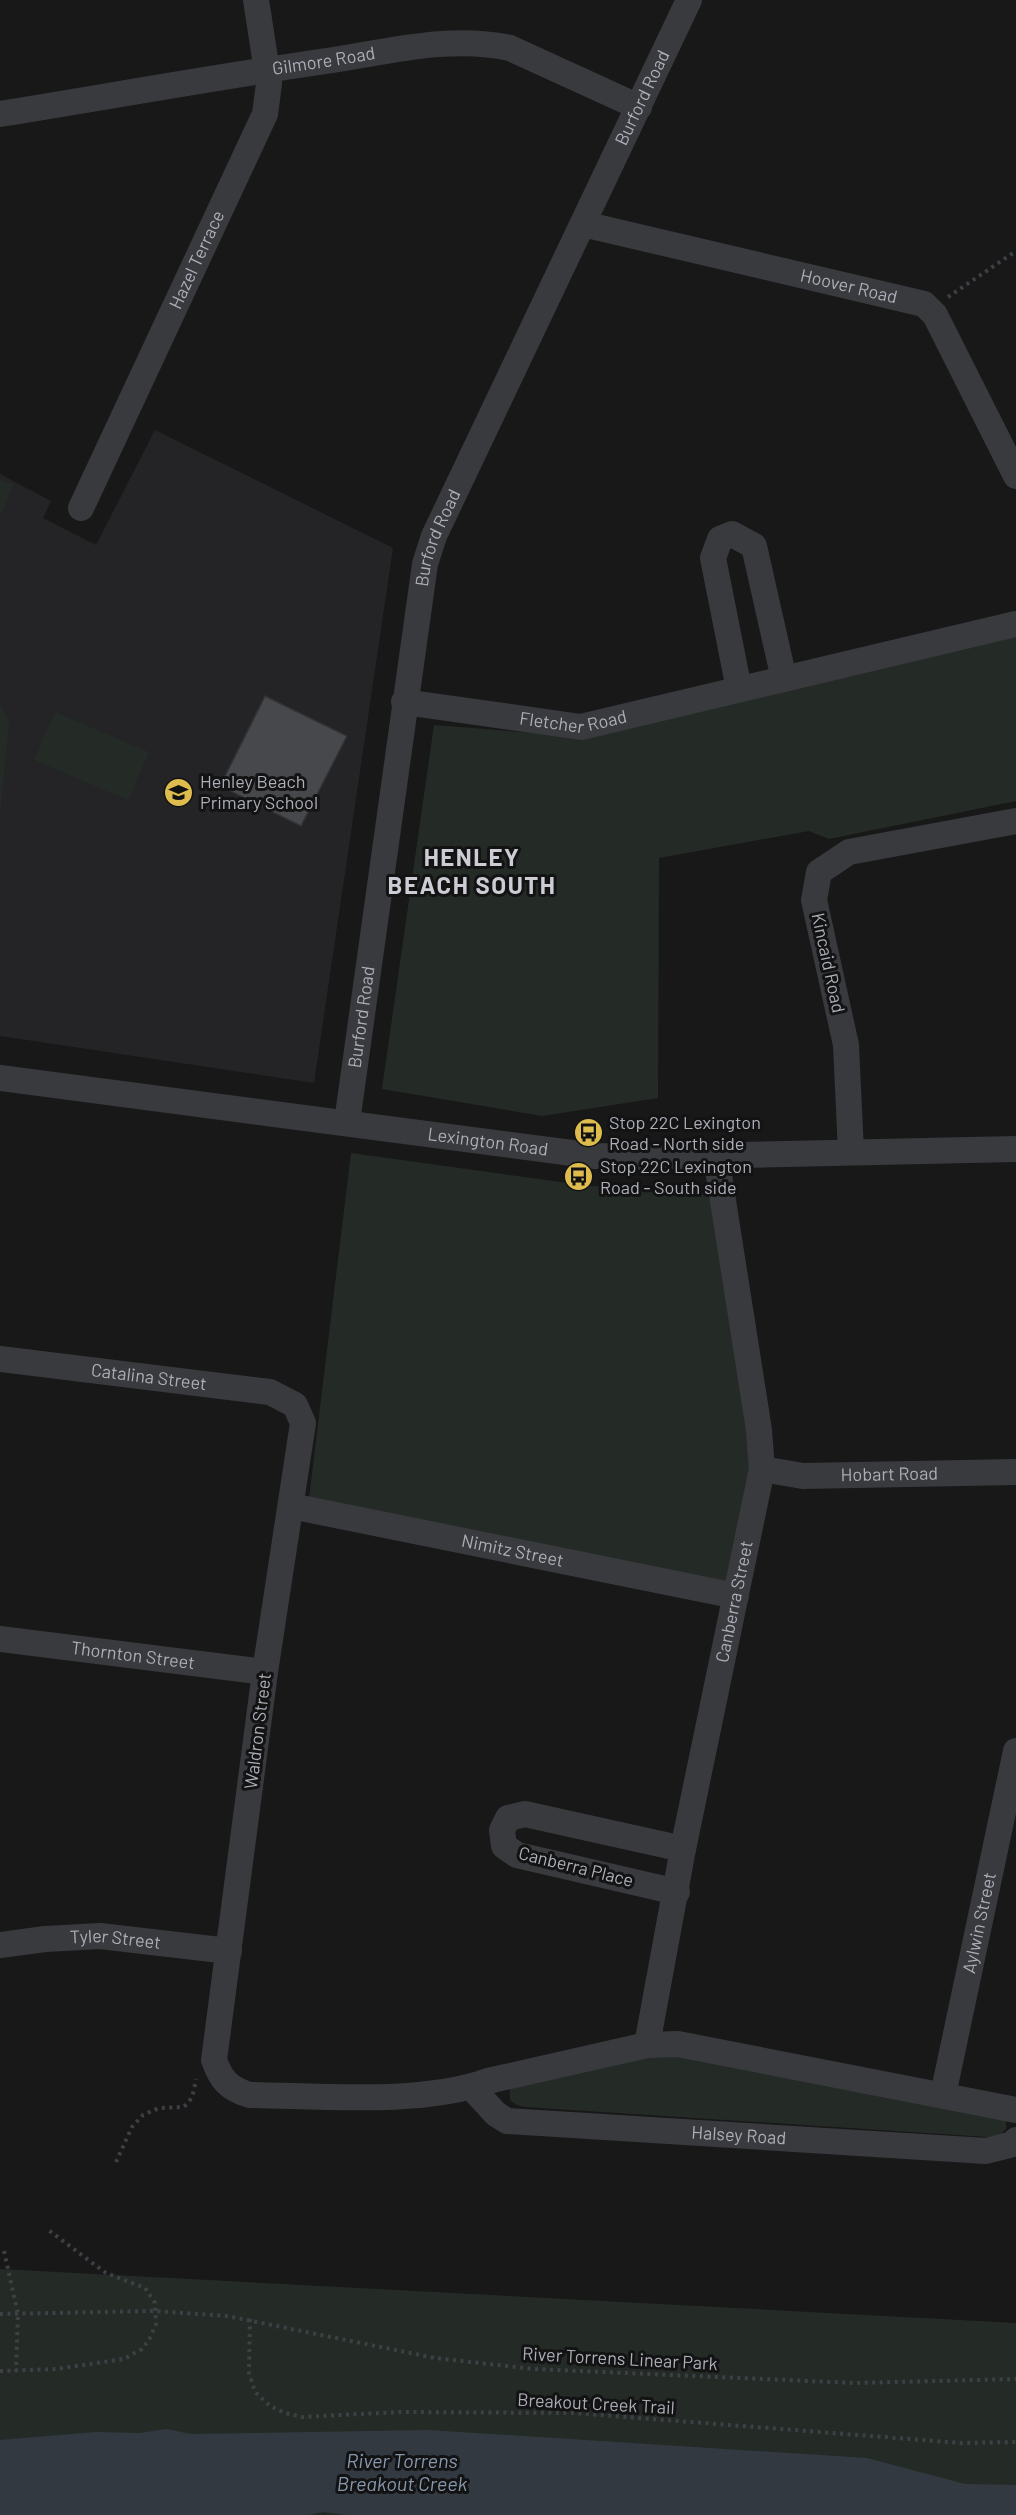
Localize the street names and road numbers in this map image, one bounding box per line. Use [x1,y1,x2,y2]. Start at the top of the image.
street label: Gilmore Road [271,41,377,79]
street label: Burford Road [610,46,674,149]
street label: Hazel Terrace [164,207,228,312]
street label: Hoover Road [798,263,900,307]
street label: Burford Road [410,485,465,588]
street label: Fletcher Road [518,705,629,737]
street label: Kincaid Road [808,911,850,1015]
street label: Burford Road [343,965,379,1069]
street label: Lexington Road [426,1122,550,1160]
street label: Catalina Street [90,1358,208,1394]
street label: Hobart Road [840,1461,938,1485]
street label: Nimitz Street [460,1529,566,1571]
street label: Canberra Street [710,1538,757,1664]
street label: Thornton Street [70,1636,196,1673]
street label: Waldron Street [239,1672,275,1790]
street label: Canberra Place [516,1841,636,1891]
street label: Aylwin Street [957,1870,1000,1975]
street label: Tyler Street [69,1924,162,1953]
street label: Halsey Road [691,2121,787,2148]
street label: River Torrens Linear Park [522,2342,718,2374]
street label: Breakout Creek Trail [517,2388,675,2418]

